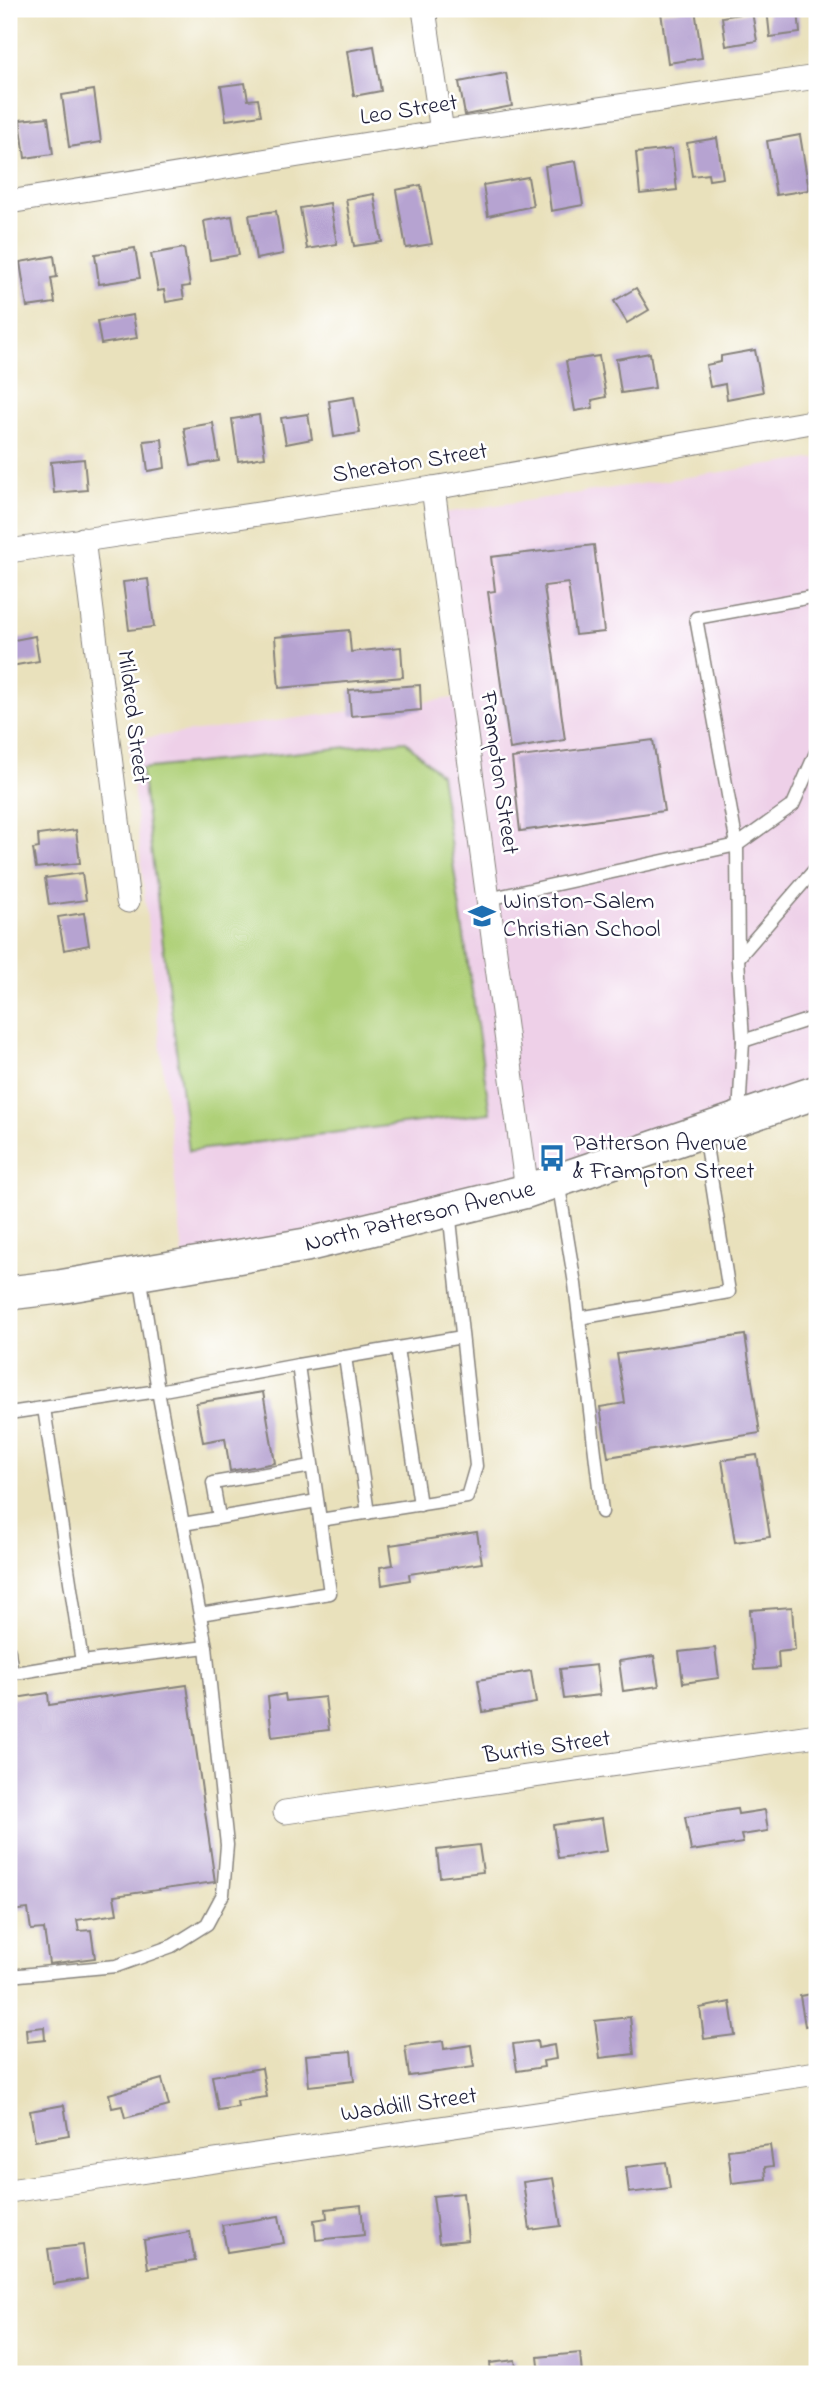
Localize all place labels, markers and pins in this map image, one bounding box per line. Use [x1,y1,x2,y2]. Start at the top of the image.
place label: Winston-Salem Christian School [503,885,660,948]
school or university icon: Winston-Salem Christian School [467,901,497,931]
place label: Patterson Avenue & Frampton Street [573,1127,755,1190]
bus stop icon: Patterson Avenue & Frampton Street [537,1143,567,1173]

